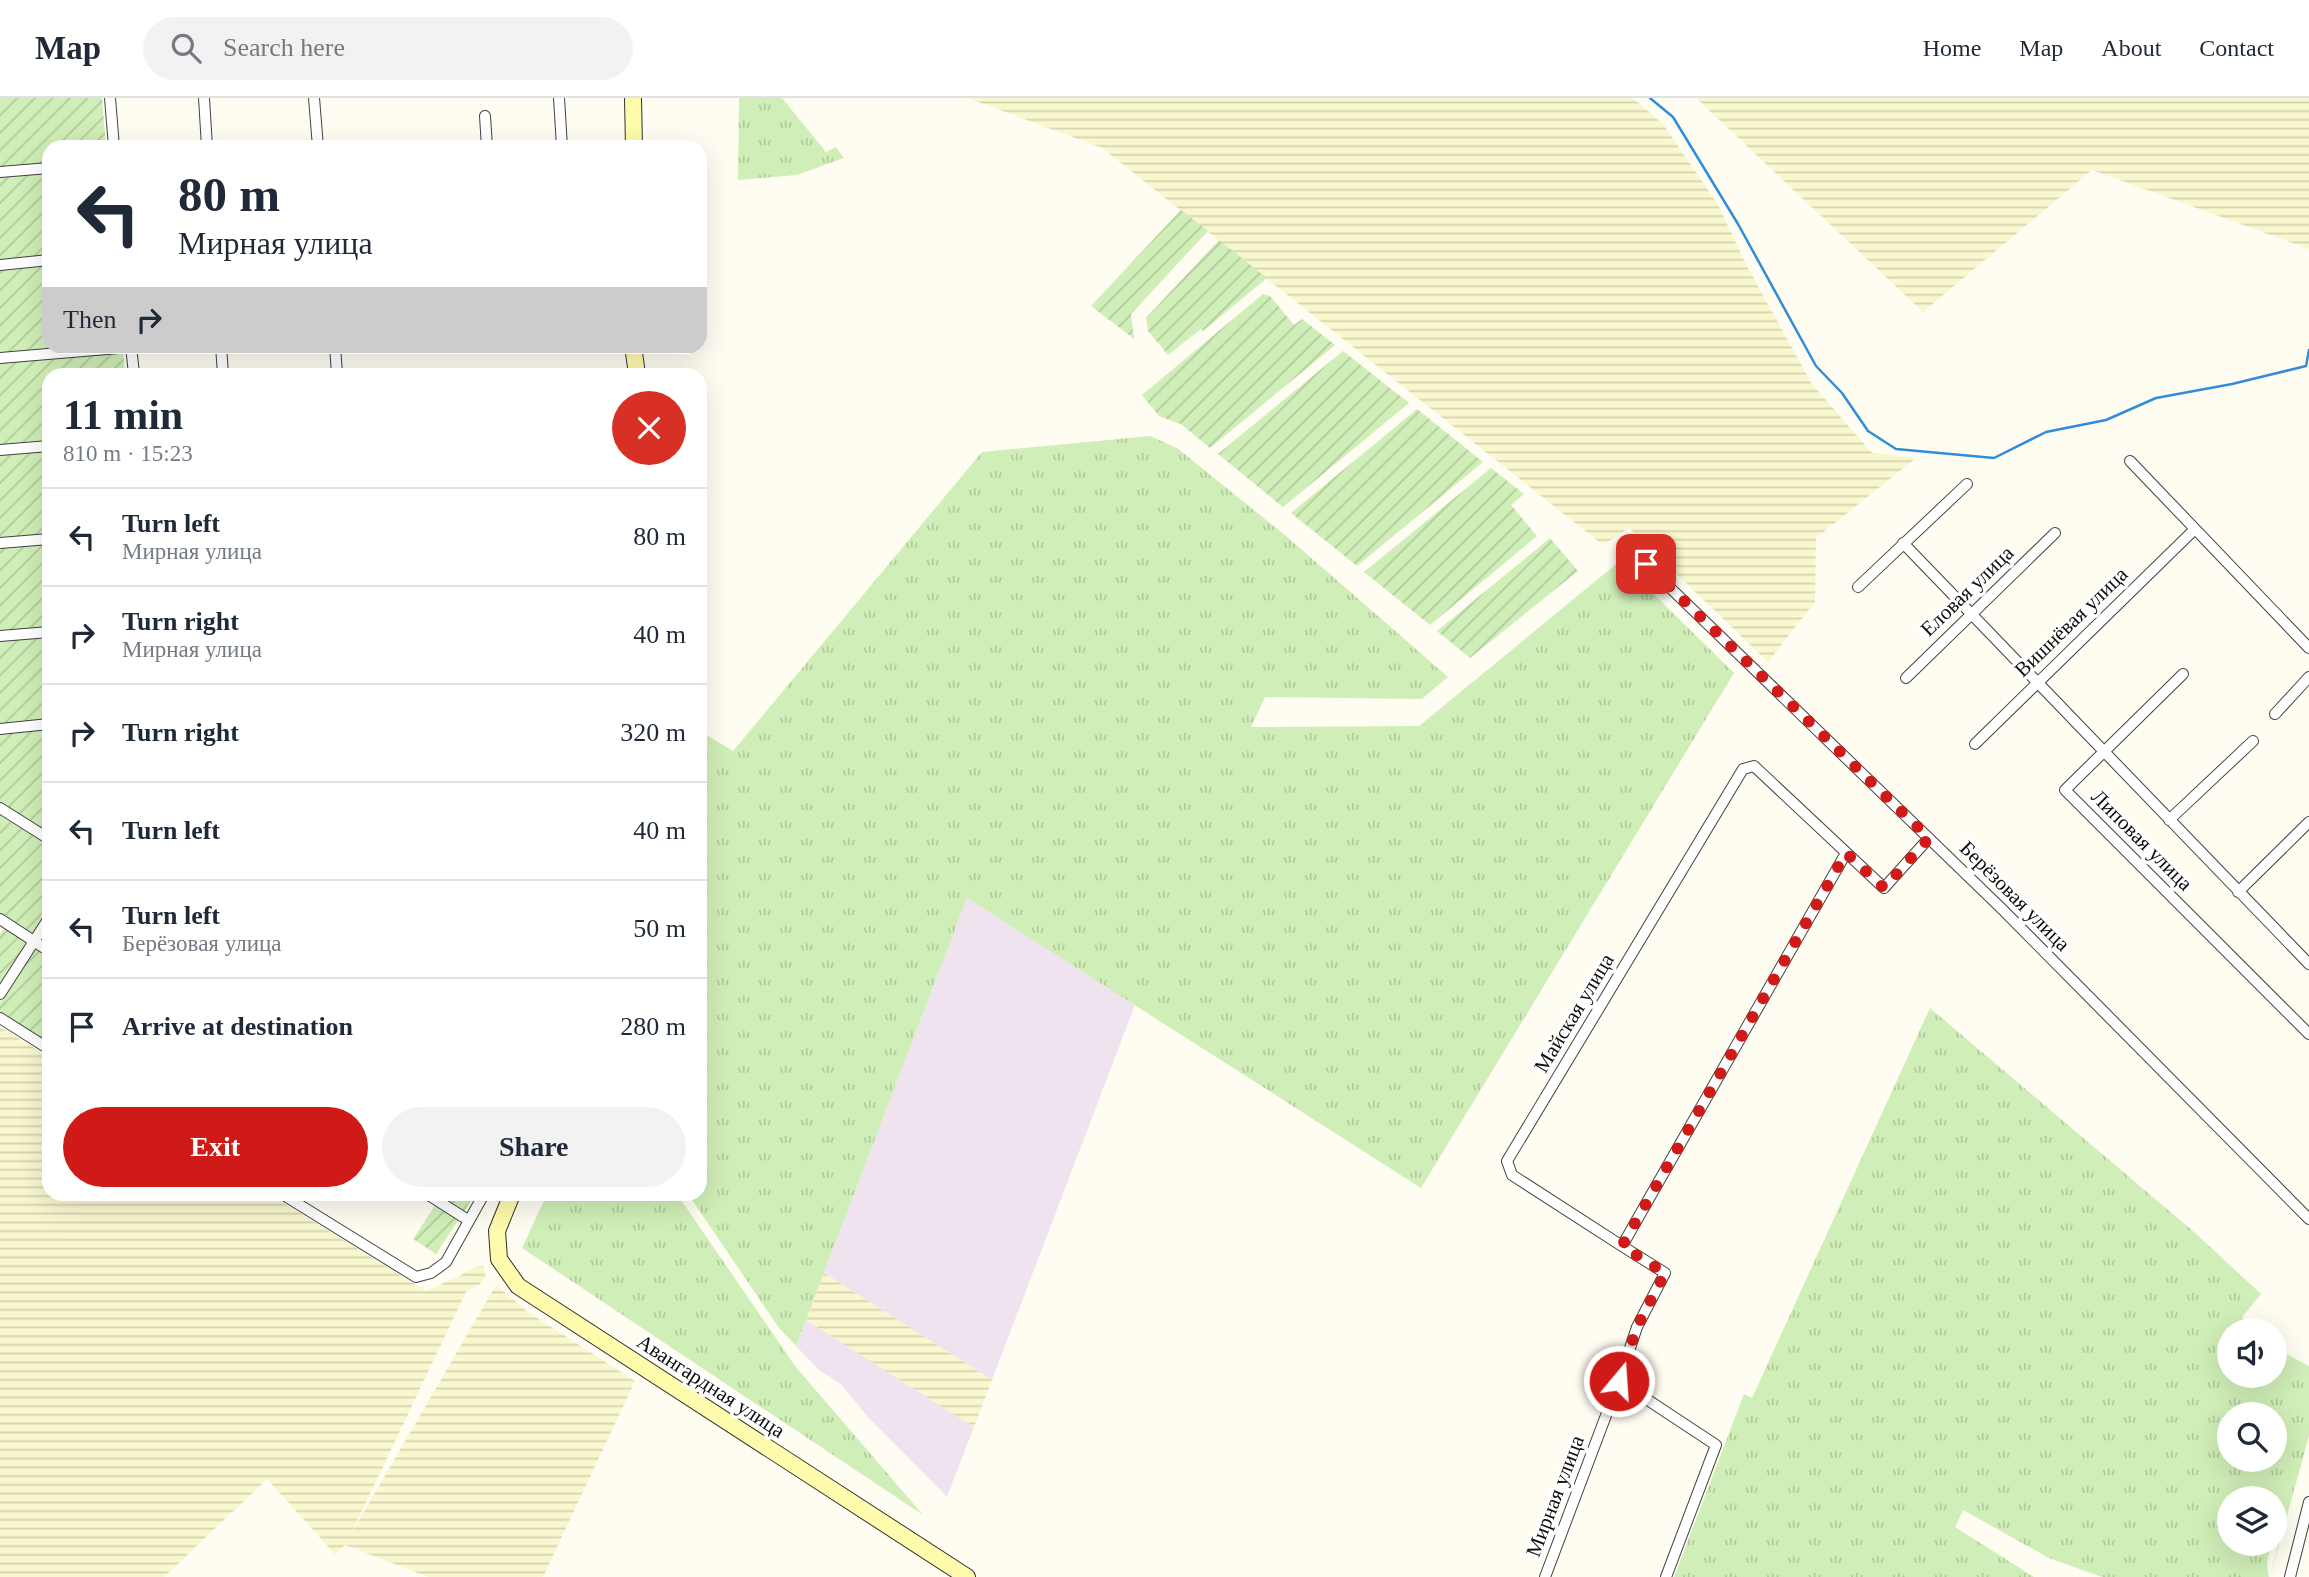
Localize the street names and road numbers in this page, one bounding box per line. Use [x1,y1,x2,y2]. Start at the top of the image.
street label: Еловая улица [1916,540,2019,641]
street label: Вишнёвая улица [2010,562,2133,682]
street label: Липовая улица [2087,785,2198,896]
street label: Берёзовая улица [1955,836,2075,956]
street label: Майская улица [1529,949,1619,1077]
street label: Авангардная улица [633,1329,790,1443]
street label: Мирная улица [1521,1431,1589,1560]

